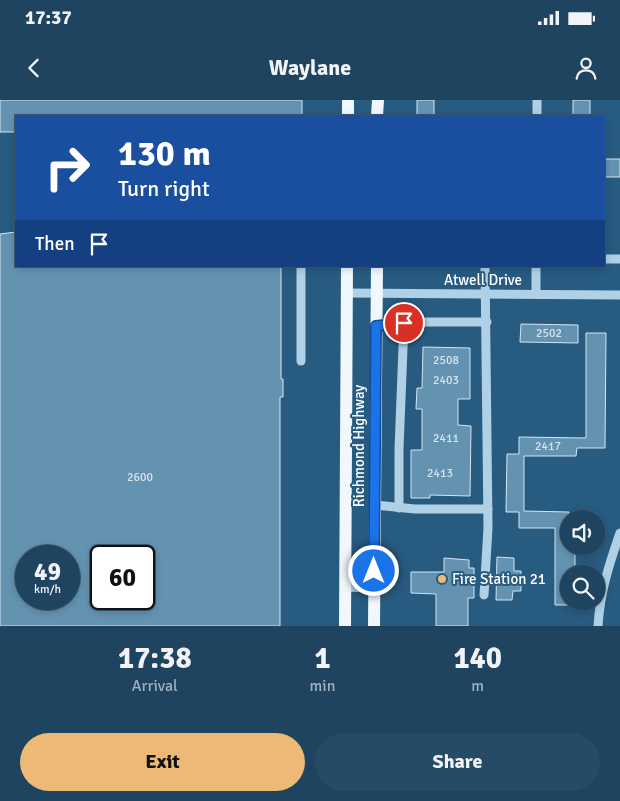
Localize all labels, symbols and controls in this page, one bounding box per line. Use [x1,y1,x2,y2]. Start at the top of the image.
text: 17:37 [25,6,72,30]
icon: back [20,54,48,82]
text: Waylane [269,54,351,81]
icon: person [572,54,600,82]
text: 130 m [118,132,211,175]
icon: right [35,135,100,200]
text: Turn right [118,175,210,202]
icon: arrive [85,230,113,258]
text: Then [35,232,75,256]
street label: Atwell Drive [444,271,522,289]
pin [383,302,425,344]
icon: arrive [390,309,418,337]
house number: 2502 [536,326,562,341]
house number: 2508 [433,353,459,368]
house number: 2403 [433,373,459,388]
street label: Richmond Highway [350,385,368,507]
house number: 2411 [433,431,459,446]
house number: 2417 [535,439,561,454]
house number: 2413 [427,466,453,481]
house number: 2600 [127,470,153,485]
map controls [560,510,605,610]
button: sound [560,510,605,555]
position arrow [347,544,399,596]
speed limit sign: 60 [90,545,155,610]
text: 49 [34,556,61,587]
button: search [560,565,605,610]
place label: Fire Station 21 [452,570,546,588]
marker: Fire Station 21 [436,573,448,585]
text: km/h [34,582,61,597]
text: 17:38 [118,640,192,677]
text: 1 [314,640,331,677]
text: 140 [453,640,502,677]
text: Arrival [132,676,178,696]
text: min [310,676,335,696]
text: m [471,676,484,696]
button: Exit [20,733,305,791]
button: Share [315,733,600,791]

